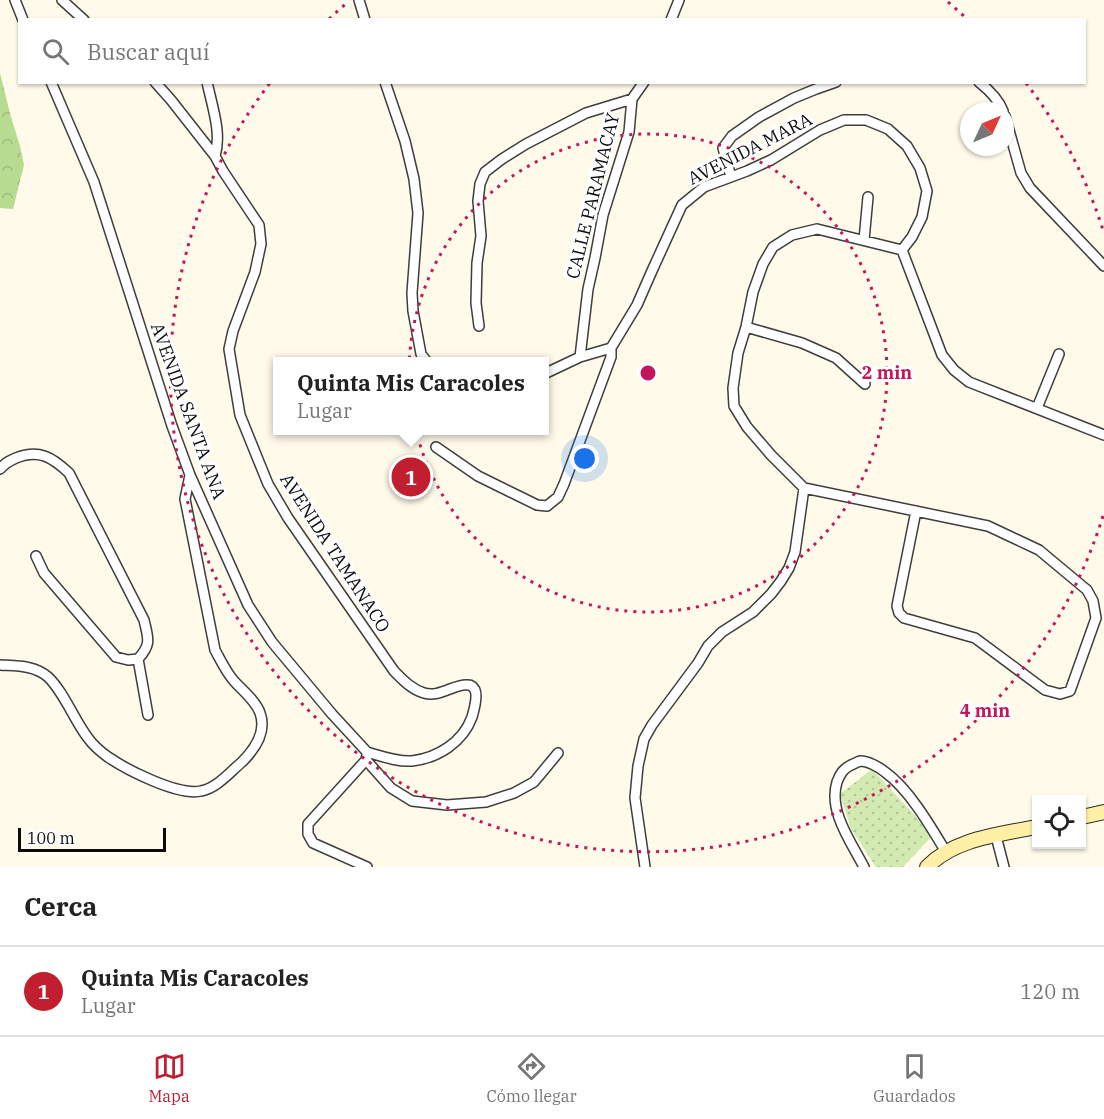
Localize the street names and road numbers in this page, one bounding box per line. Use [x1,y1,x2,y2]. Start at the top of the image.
street label: AVENIDA MARA [684,107,816,190]
street label: CALLE PARAMACAY [561,110,624,281]
street label: AVENIDA SANTA ANA [146,319,231,503]
street label: AVENIDA TAMANACO [275,469,395,637]

